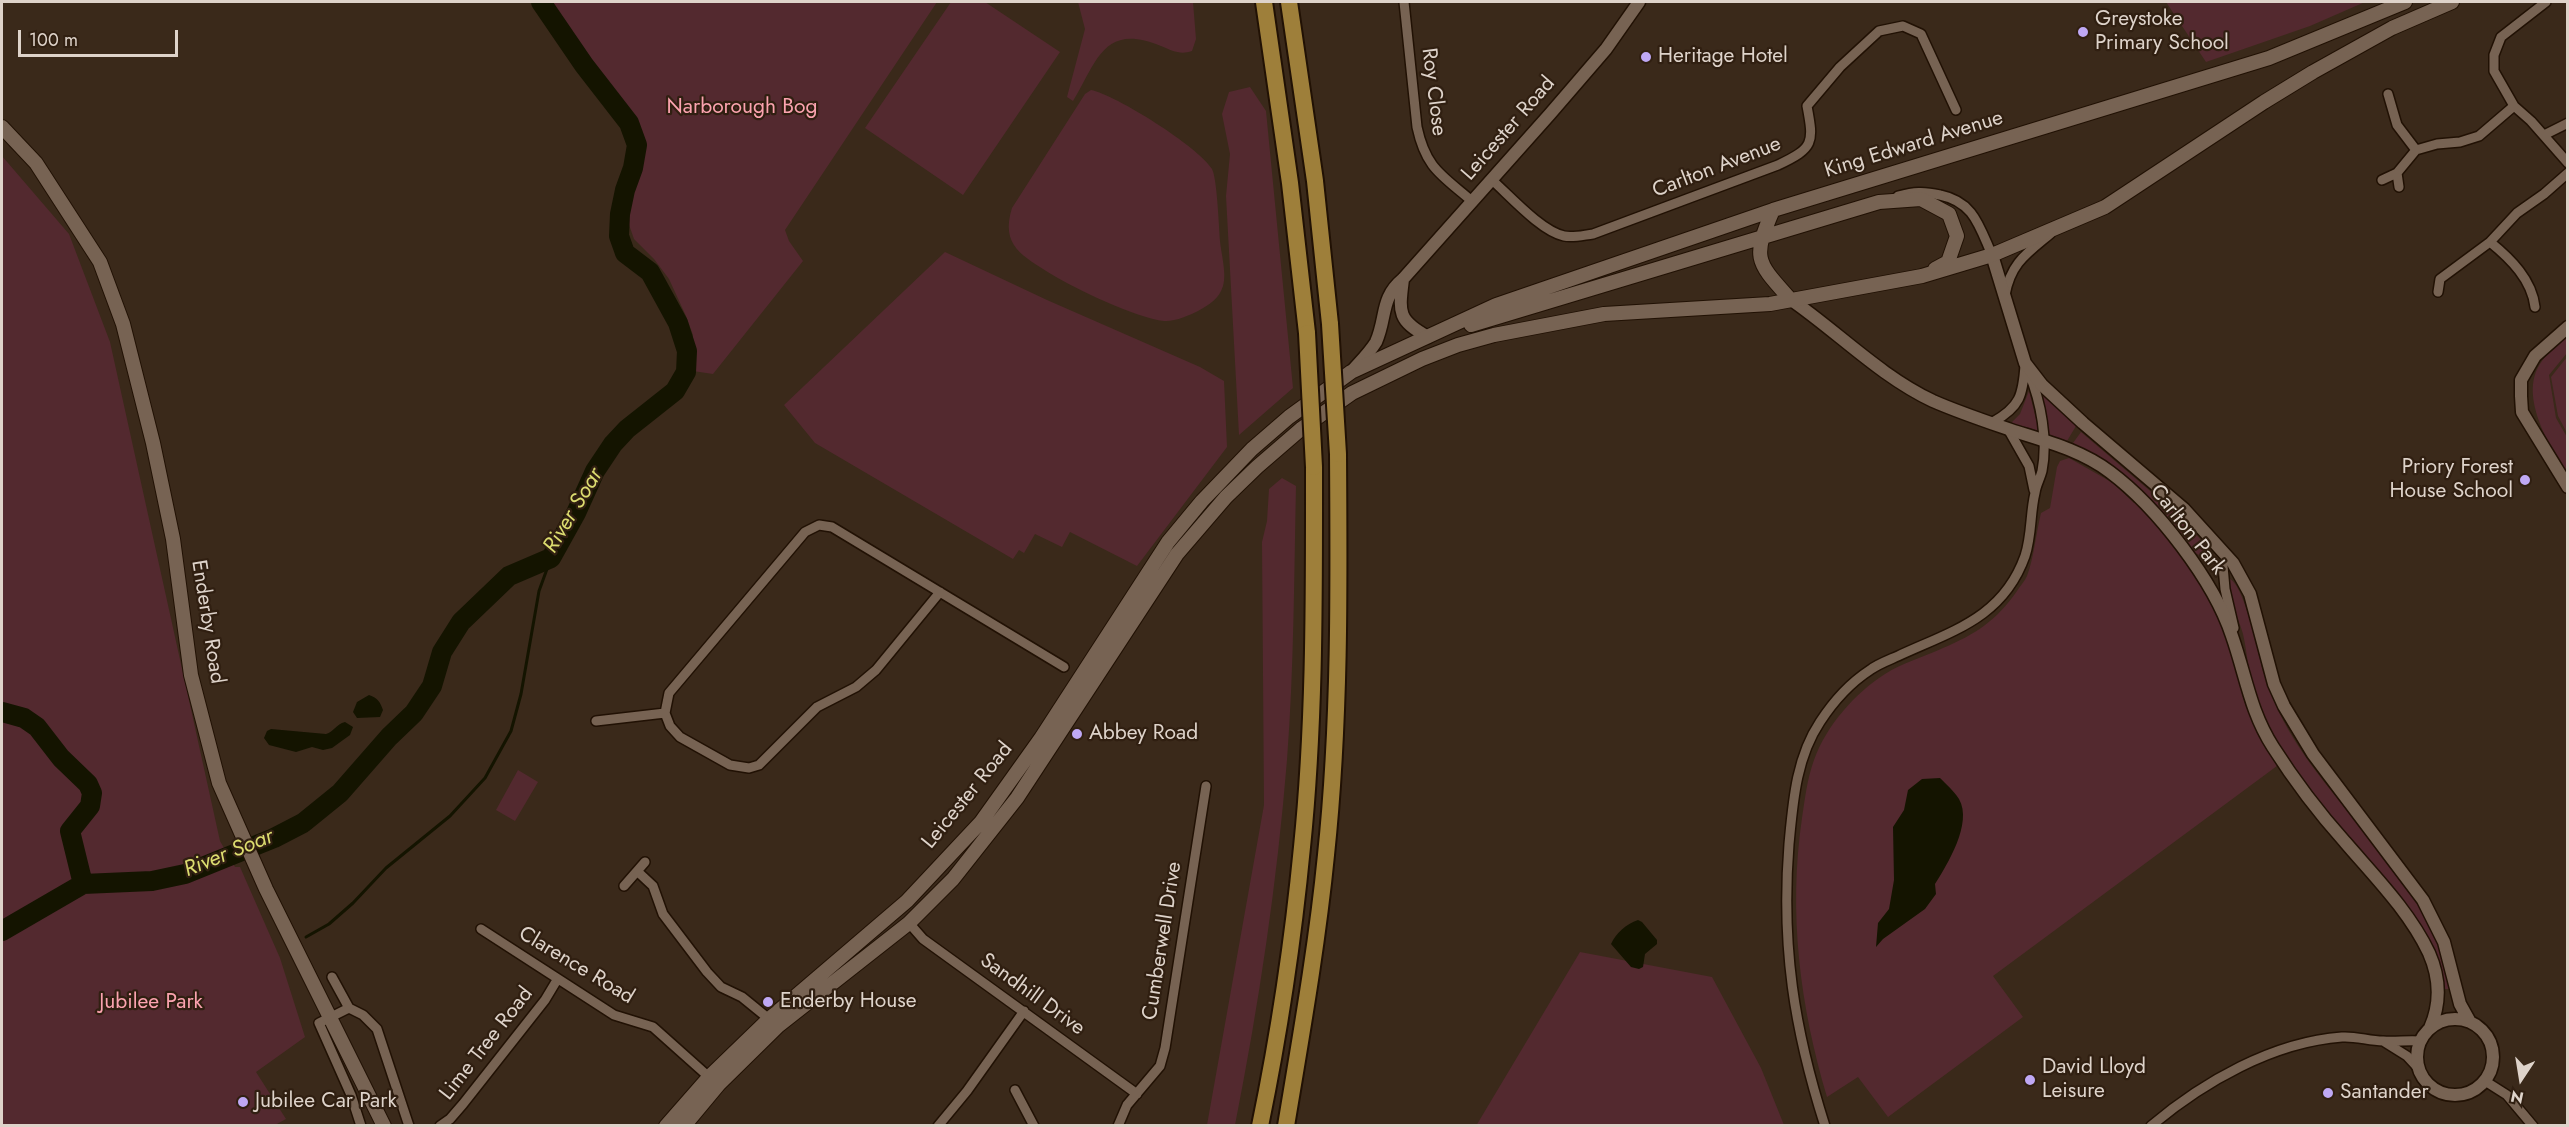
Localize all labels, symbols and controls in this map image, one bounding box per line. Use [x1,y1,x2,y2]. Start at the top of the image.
place label: Greystoke Primary School [2095,7,2229,57]
scale bar [21,18,182,56]
marker: Greystoke Primary School [2076,25,2090,39]
text: 100 m [29,27,78,53]
place label: Heritage Hotel [1658,44,1788,70]
street label: Roy Close [1415,47,1451,137]
marker: Heritage Hotel [1639,50,1653,64]
street label: Leicester Road [1457,72,1561,186]
park label: Narborough Bog [667,95,817,121]
street label: King Edward Avenue [1822,106,2006,184]
street label: Carlton Avenue [1649,132,1785,204]
place label: Priory Forest House School [2390,455,2513,505]
water label: River Soar [538,464,610,558]
marker: Priory Forest House School [2518,473,2532,487]
street label: Carlton Park [2144,480,2230,580]
street label: Enderby Road [185,558,229,686]
place label: Abbey Road [1089,721,1198,747]
marker: Abbey Road [1070,727,1084,741]
street label: Leicester Road [917,738,1019,854]
water label: River Soar [180,824,278,884]
street label: Cumberwell Drive [1138,860,1188,1022]
street label: Clarence Road [514,922,638,1010]
street label: Sandhill Drive [975,948,1089,1042]
street label: Lime Tree Road [435,982,539,1106]
place label: Enderby House [780,989,917,1015]
park label: Jubilee Park [99,990,203,1016]
marker: Enderby House [761,995,775,1009]
north arrow [2491,1049,2551,1109]
place label: David Lloyd Leisure [2042,1055,2146,1105]
marker: David Lloyd Leisure [2023,1073,2037,1087]
place label: Santander [2340,1080,2429,1106]
text: N [2509,1085,2526,1110]
marker: Santander [2321,1086,2335,1100]
place label: Jubilee Car Park [255,1089,397,1115]
marker: Jubilee Car Park [236,1095,250,1109]

